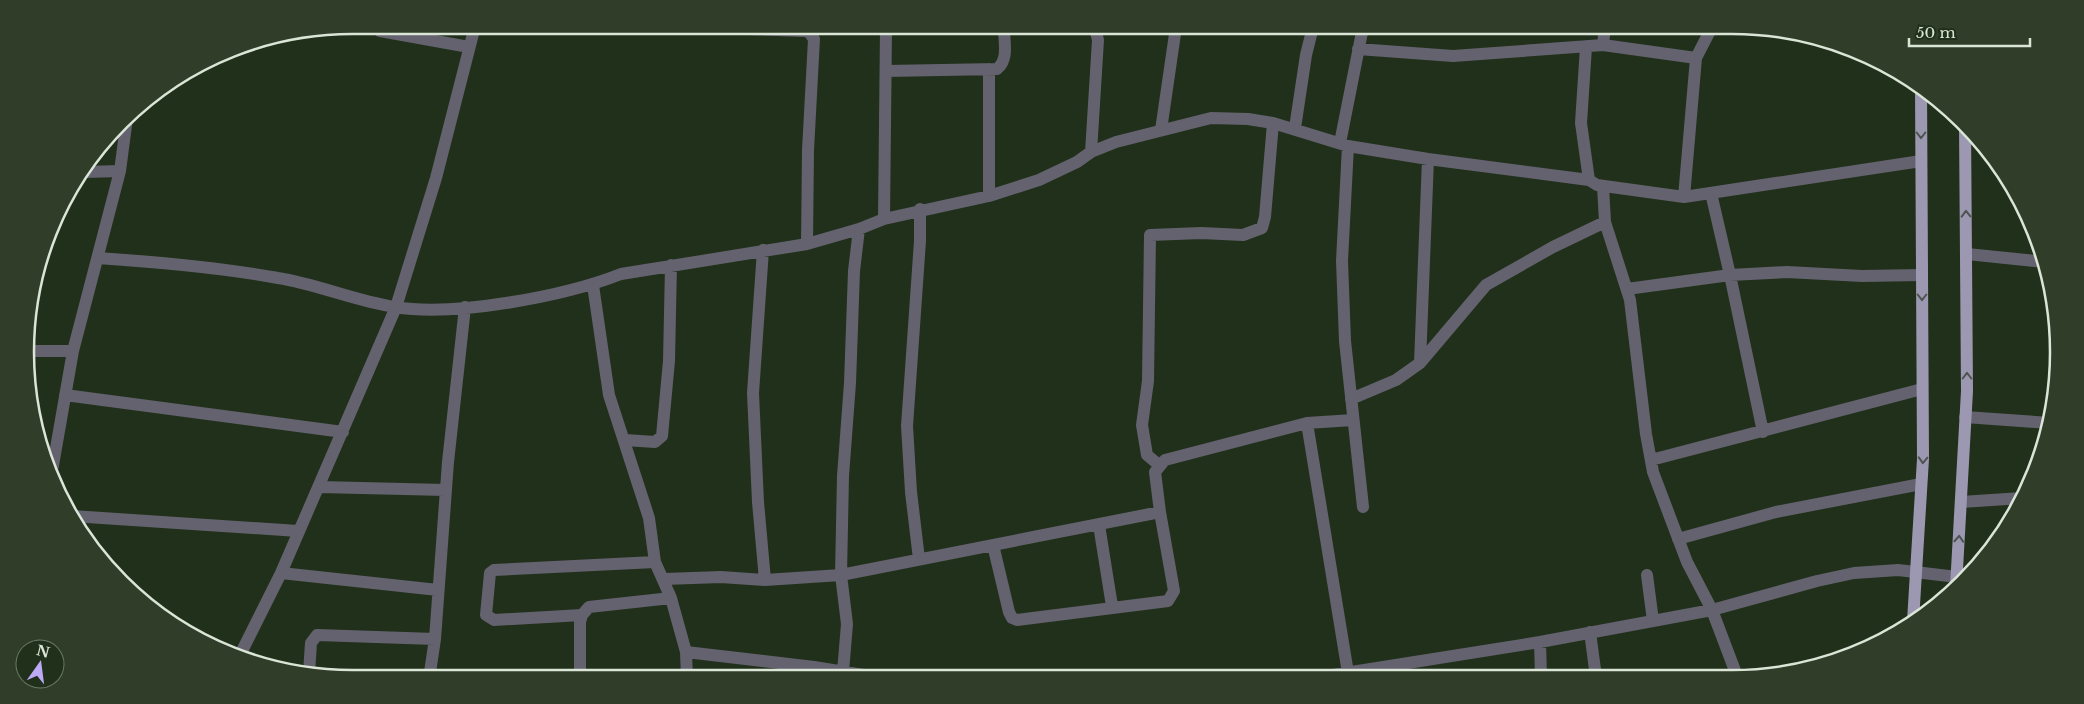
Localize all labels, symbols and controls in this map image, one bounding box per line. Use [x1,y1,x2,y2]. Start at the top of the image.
scale bar [1909,15,2030,47]
text: 50 m [1916,23,1956,42]
one-way arrow [1916,132,1926,139]
one-way arrow [1961,210,1971,218]
one-way arrow [1917,294,1927,302]
one-way arrow [1962,372,1972,380]
one-way arrow [1917,456,1928,464]
one-way arrow [1954,535,1965,543]
north arrow [15,639,65,689]
text: N [35,641,52,662]

